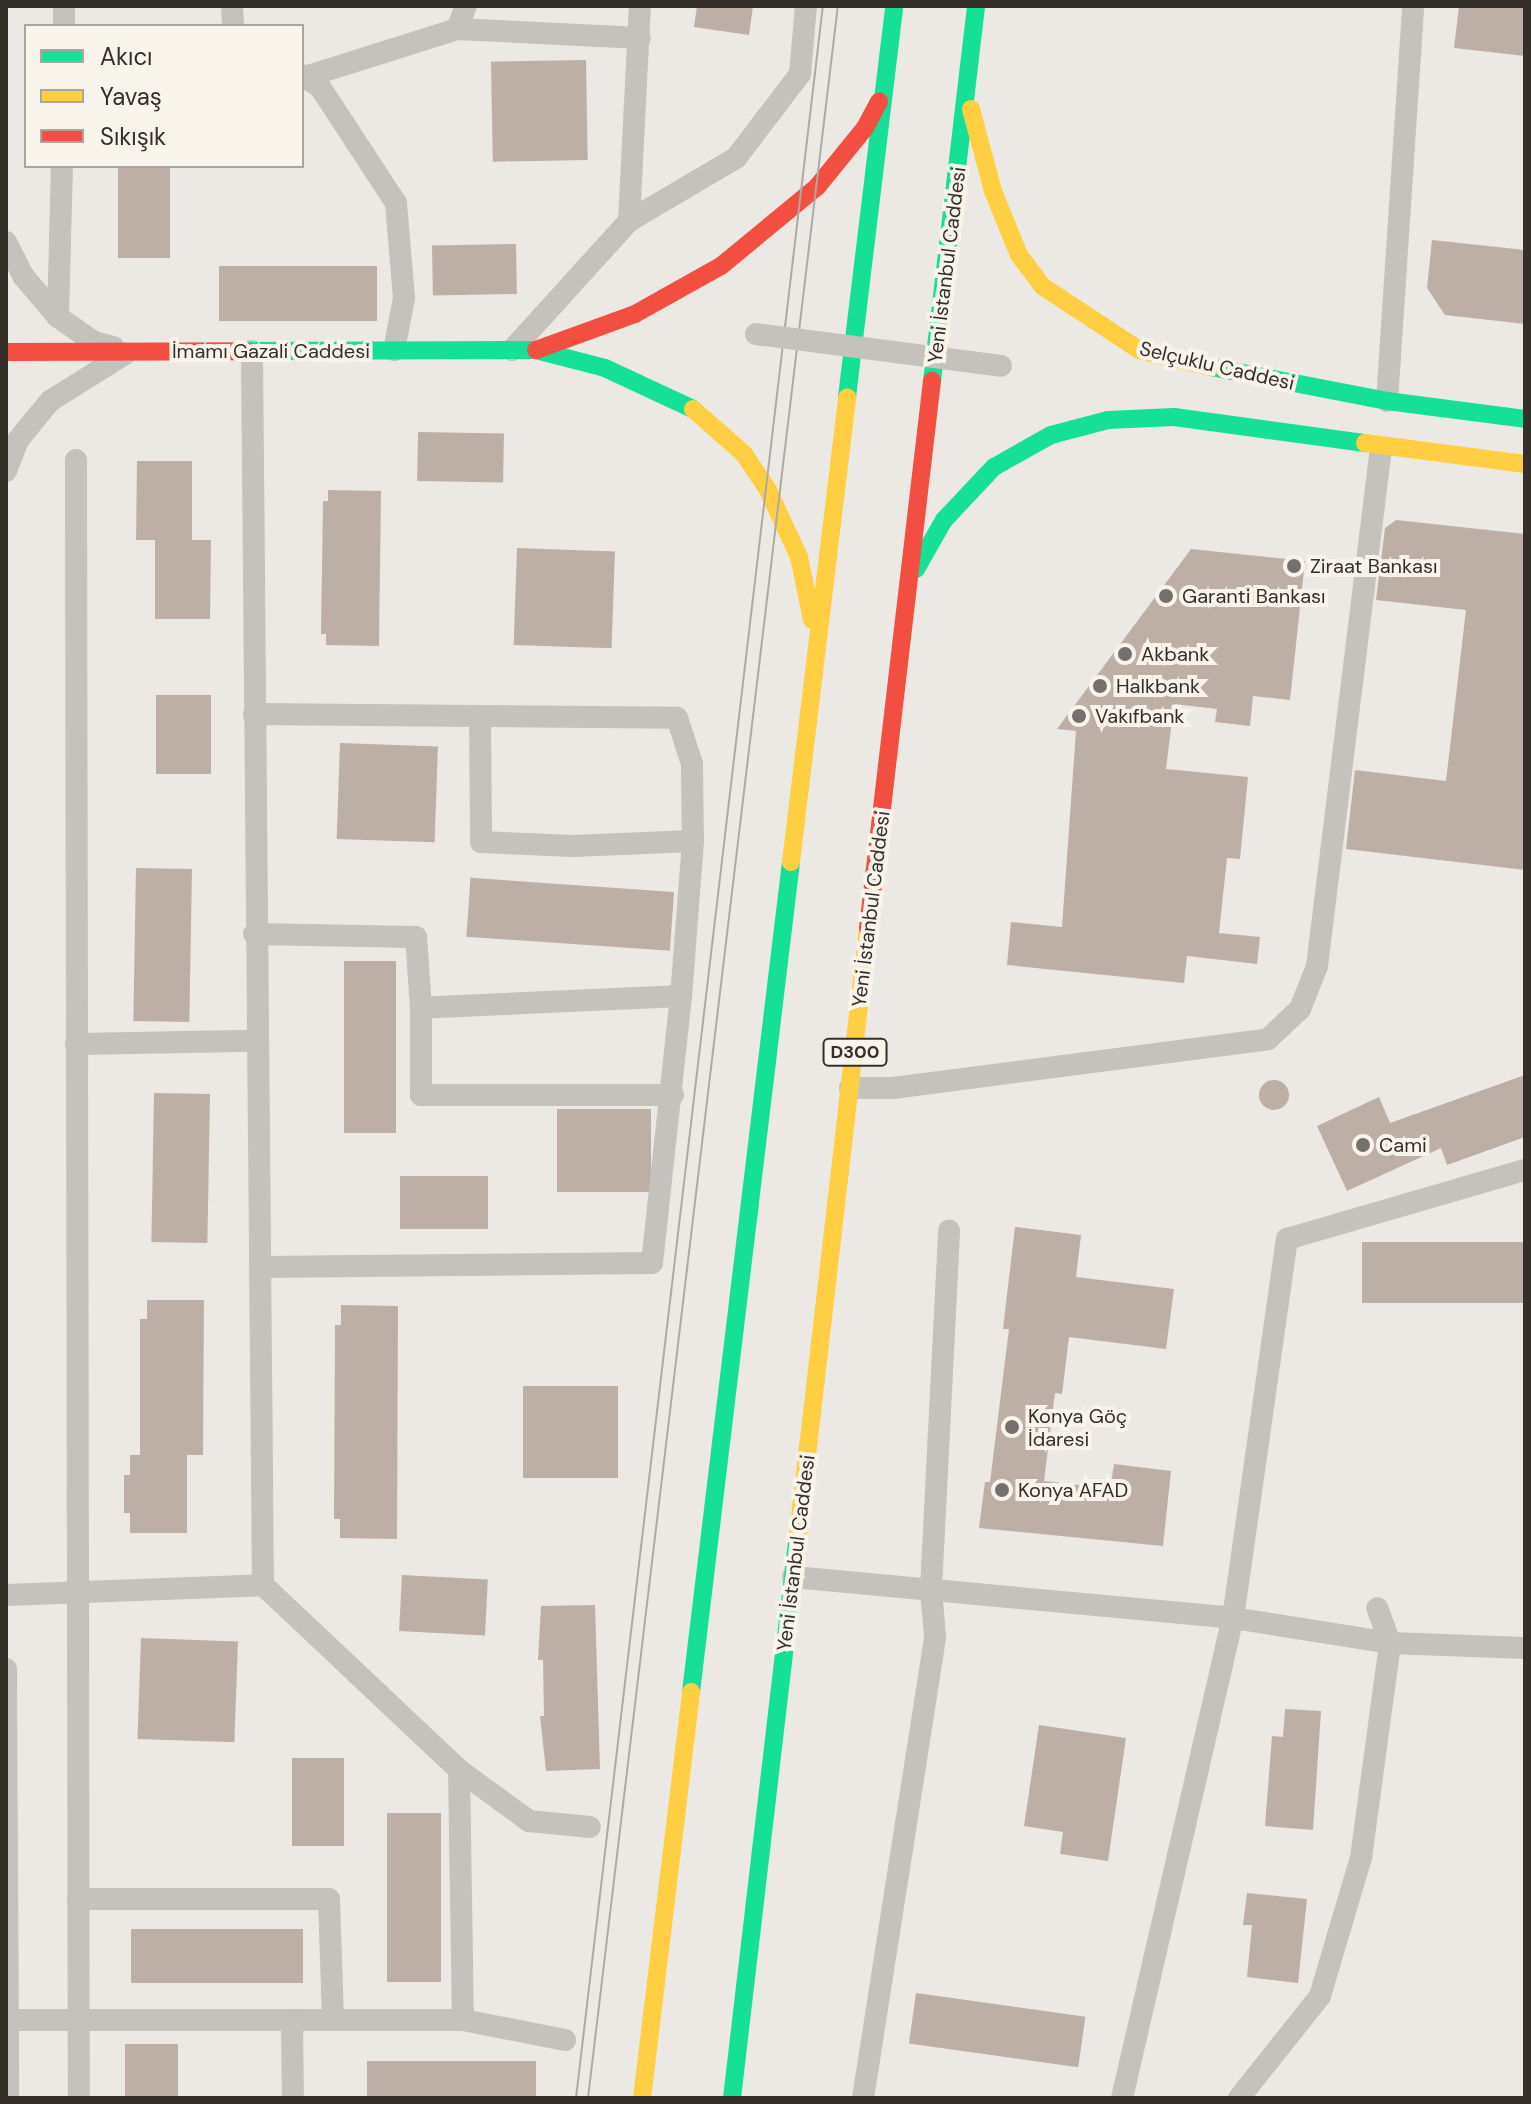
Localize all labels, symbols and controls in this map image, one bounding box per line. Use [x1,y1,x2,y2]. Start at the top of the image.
legend [24,24,304,168]
text: Akıcı [100,41,152,72]
text: Yavaş [100,81,162,112]
text: Sıkışık [100,121,166,152]
street label: Yeni İstanbul Caddesi [923,165,971,365]
street label: Selçuklu Caddesi [1137,337,1297,395]
street label: İmamı Gazali Caddesi [172,339,370,363]
place label: Ziraat Bankası [1310,554,1437,578]
marker: Ziraat Bankası [1285,557,1303,575]
place label: Garanti Bankası [1182,584,1326,608]
marker: Garanti Bankası [1157,587,1175,605]
place label: Akbank [1141,642,1209,666]
marker: Akbank [1116,645,1134,663]
place label: Halkbank [1116,674,1200,698]
marker: Halkbank [1091,677,1109,695]
place label: Vakıfbank [1095,704,1184,728]
marker: Vakıfbank [1070,707,1088,725]
street label: Yeni İstanbul Caddesi [847,809,895,1009]
road number: D300 [821,1038,889,1066]
place label: Cami [1379,1133,1427,1157]
marker: Cami [1354,1136,1372,1154]
place label: Konya Göç İdaresi [1028,1404,1127,1451]
marker: Konya Göç İdaresi [1003,1418,1021,1436]
street label: Yeni İstanbul Caddesi [772,1453,820,1653]
place label: Konya AFAD [1018,1478,1128,1502]
marker: Konya AFAD [993,1481,1011,1499]

